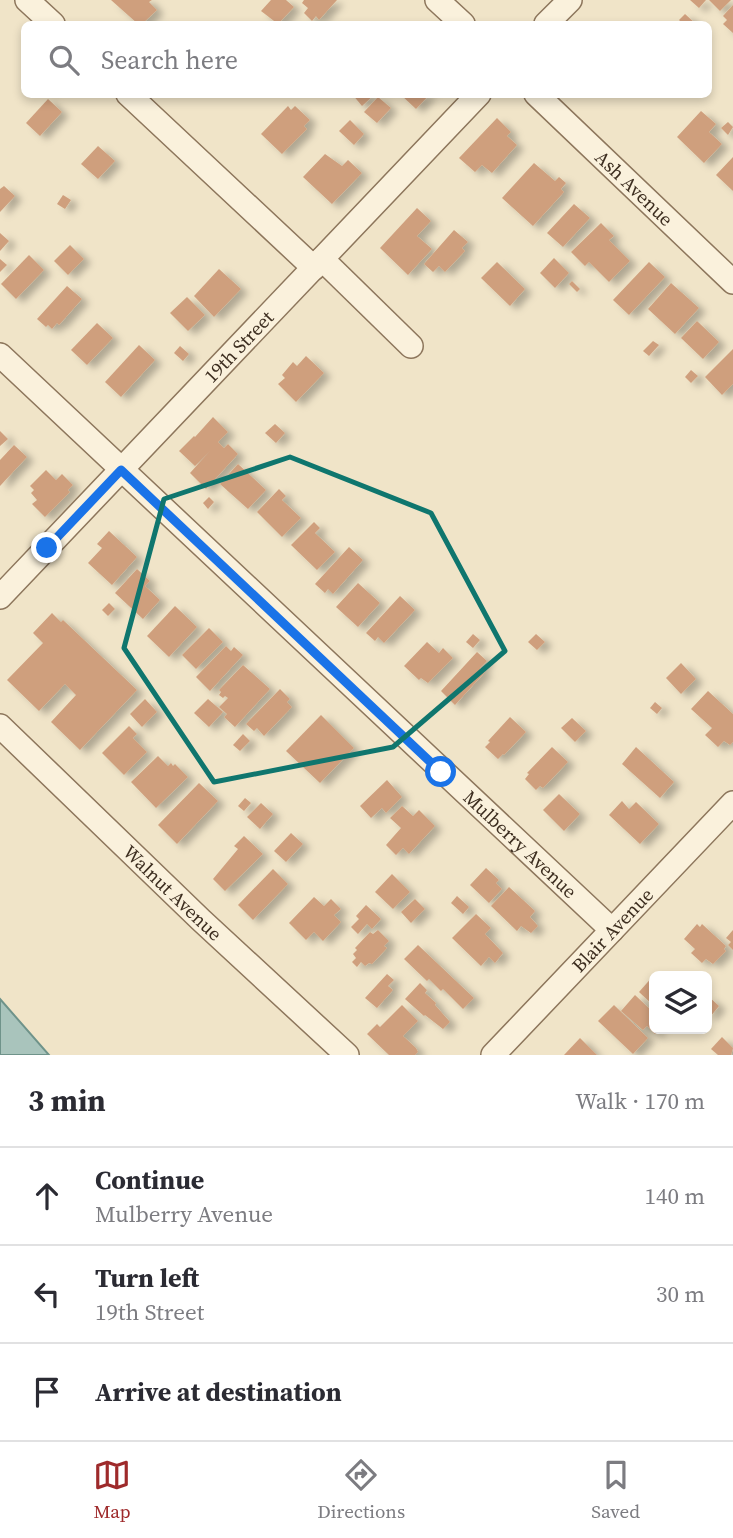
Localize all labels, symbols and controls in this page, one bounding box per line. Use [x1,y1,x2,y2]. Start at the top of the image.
search box [21,21,712,98]
icon: search [45,41,83,79]
text: Search here [101,42,238,78]
street label: Ash Avenue [590,144,679,231]
street label: 19th Street [198,304,280,388]
route end [31,532,62,563]
route start [425,756,456,787]
street label: Mulberry Avenue [458,784,583,904]
street label: Walnut Avenue [118,839,228,946]
street label: Blair Avenue [566,882,659,978]
map controls [649,971,712,1034]
button: layers [649,971,712,1034]
text: 3 min [28,1080,106,1121]
text: Walk · 170 m [575,1085,705,1117]
text: Continue [95,1162,204,1198]
icon: ahead [28,1177,66,1215]
text: 140 m [644,1180,705,1212]
text: Mulberry Avenue [95,1198,273,1230]
text: Turn left [95,1260,199,1296]
icon: left [28,1275,66,1313]
text: 30 m [656,1278,705,1310]
text: 19th Street [95,1296,204,1328]
icon: arrive [28,1373,66,1411]
text: Arrive at destination [95,1374,342,1410]
tab: Map [93,1456,131,1524]
tab: Directions [317,1456,405,1524]
tab: Saved [591,1456,640,1524]

